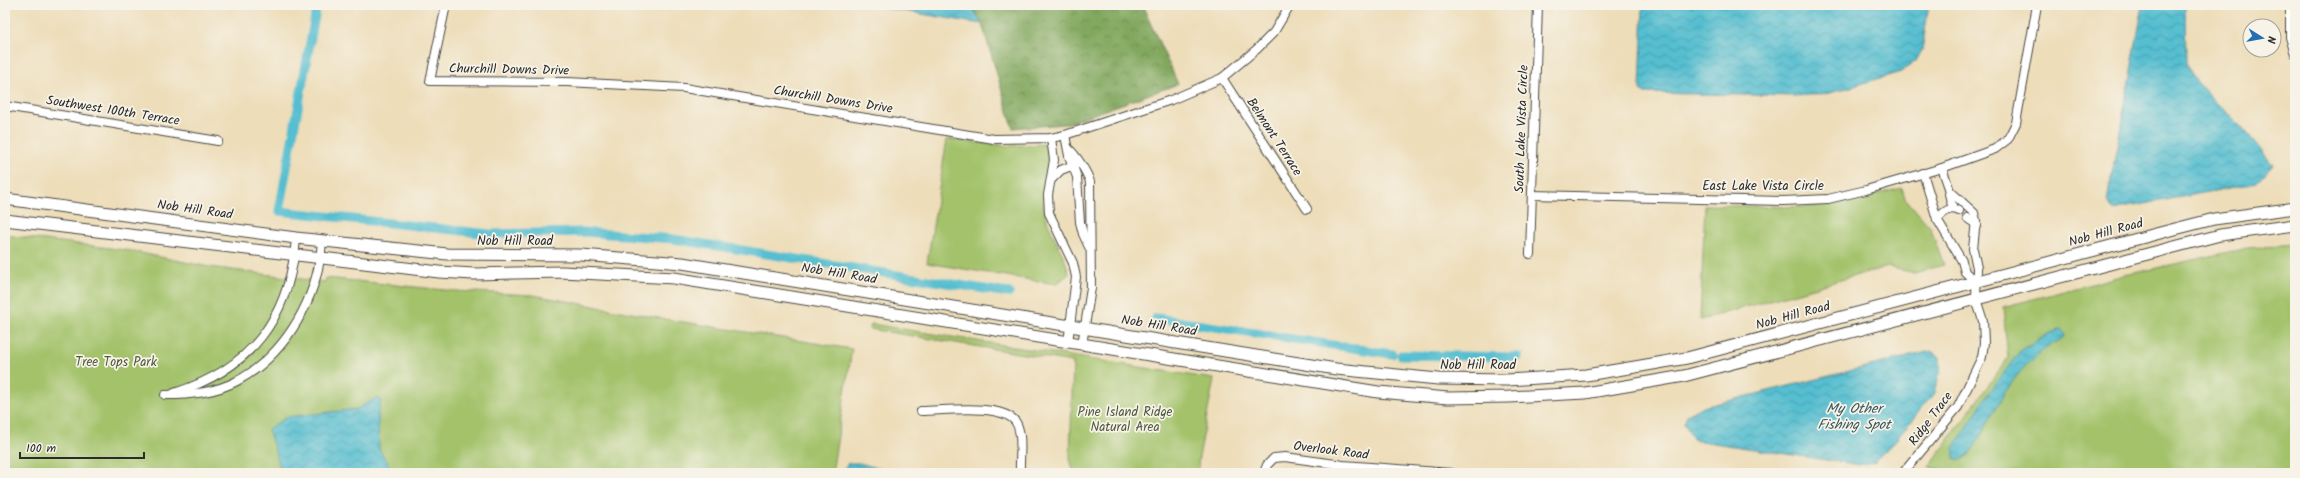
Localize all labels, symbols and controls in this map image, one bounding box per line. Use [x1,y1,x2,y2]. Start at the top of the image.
north arrow [2242,18,2282,58]
text: N [2261,35,2280,45]
street label: Churchill Downs Drive [449,58,570,82]
street label: South Lake Vista Circle [1509,64,1535,194]
street label: Churchill Downs Drive [772,80,894,120]
street label: Southwest 100th Terrace [45,90,181,132]
street label: Belmont Terrace [1241,94,1307,181]
street label: East Lake Vista Circle [1702,176,1824,197]
street label: Nob Hill Road [156,194,235,226]
street label: Nob Hill Road [2066,213,2146,253]
street label: Nob Hill Road [477,231,554,252]
street label: Nob Hill Road [800,258,879,290]
street label: Nob Hill Road [1753,296,1833,336]
street label: Nob Hill Road [1120,310,1199,342]
park label: Tree Tops Park [75,352,158,373]
street label: Nob Hill Road [1440,355,1517,376]
street label: Ridge Trace [1904,387,1959,451]
water label: My Other Fishing Spot [1817,398,1893,436]
park label: Pine Island Ridge Natural Area [1078,402,1173,438]
scale bar [20,434,144,460]
street label: Overlook Road [1292,436,1370,466]
text: 100 m [26,439,57,458]

